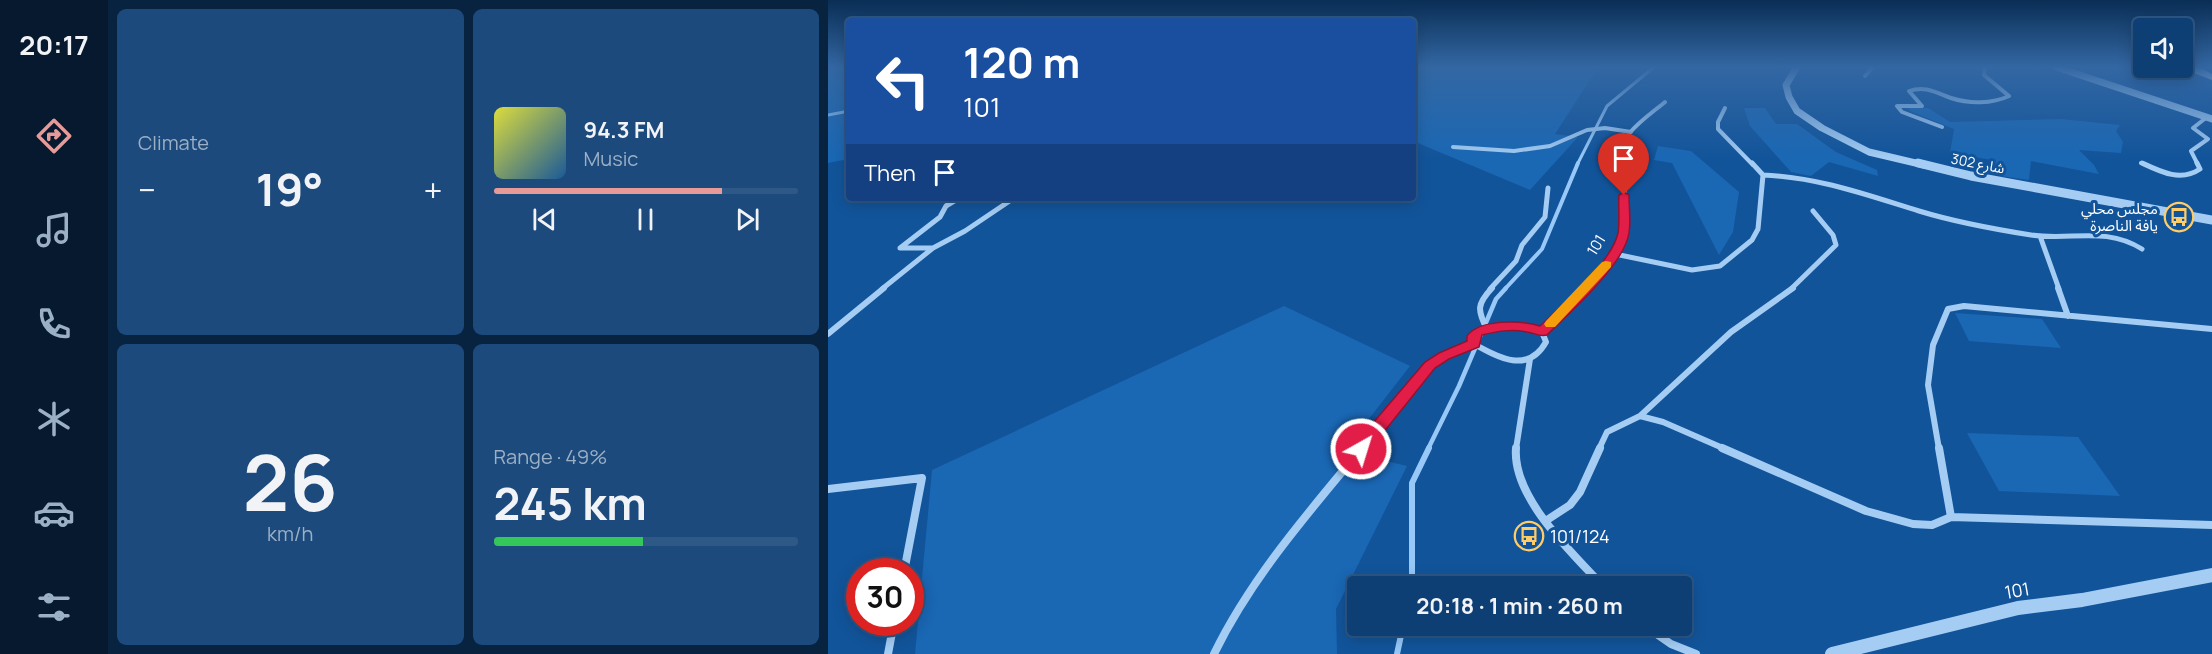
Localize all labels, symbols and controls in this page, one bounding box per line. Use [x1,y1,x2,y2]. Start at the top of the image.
map controls [2133,18,2193,78]
button: sound [2133,18,2193,78]
text: 20:17 [19,26,89,63]
text: 120 m [963,33,1080,91]
icon: left [864,42,942,120]
text: 101 [963,88,1001,125]
icon: directions [33,115,75,157]
text: 94.3 FM [584,115,664,145]
text: Climate [138,129,209,156]
pin [1598,133,1649,195]
icon: arrive [1607,142,1640,175]
text: Music [584,145,638,172]
street label: شارع 302 [1949,148,2007,179]
icon: arrive [928,156,961,189]
text: 19° [256,158,324,220]
text: Then [864,158,916,188]
text: − [138,167,156,212]
text: + [423,167,442,212]
place label: مجلس محلي يافة الناصرة [2081,198,2158,236]
bus stop icon: مجلس محلي يافة الناصرة [2163,201,2195,233]
icon: previous [528,203,561,236]
icon: pause [629,203,662,236]
icon: next [731,203,764,236]
icon: music [33,209,75,251]
street label: 101 [1582,231,1610,259]
icon: phone [33,303,75,345]
icon: climate [33,398,75,440]
position arrow [1329,417,1393,481]
text: 26 [243,428,338,534]
text: Range · 49% [494,443,607,470]
text: 245 km [494,472,647,534]
icon: car [33,492,75,534]
text: km/h [267,520,314,547]
bus stop icon: 101/124 [1513,520,1545,552]
place label: 101/124 [1550,524,1610,548]
speed limit sign: 30 [846,558,924,636]
street label: 101 [2003,576,2031,604]
icon: filters [33,586,75,628]
text: 20:18 · 1 min · 260 m [1416,591,1623,621]

